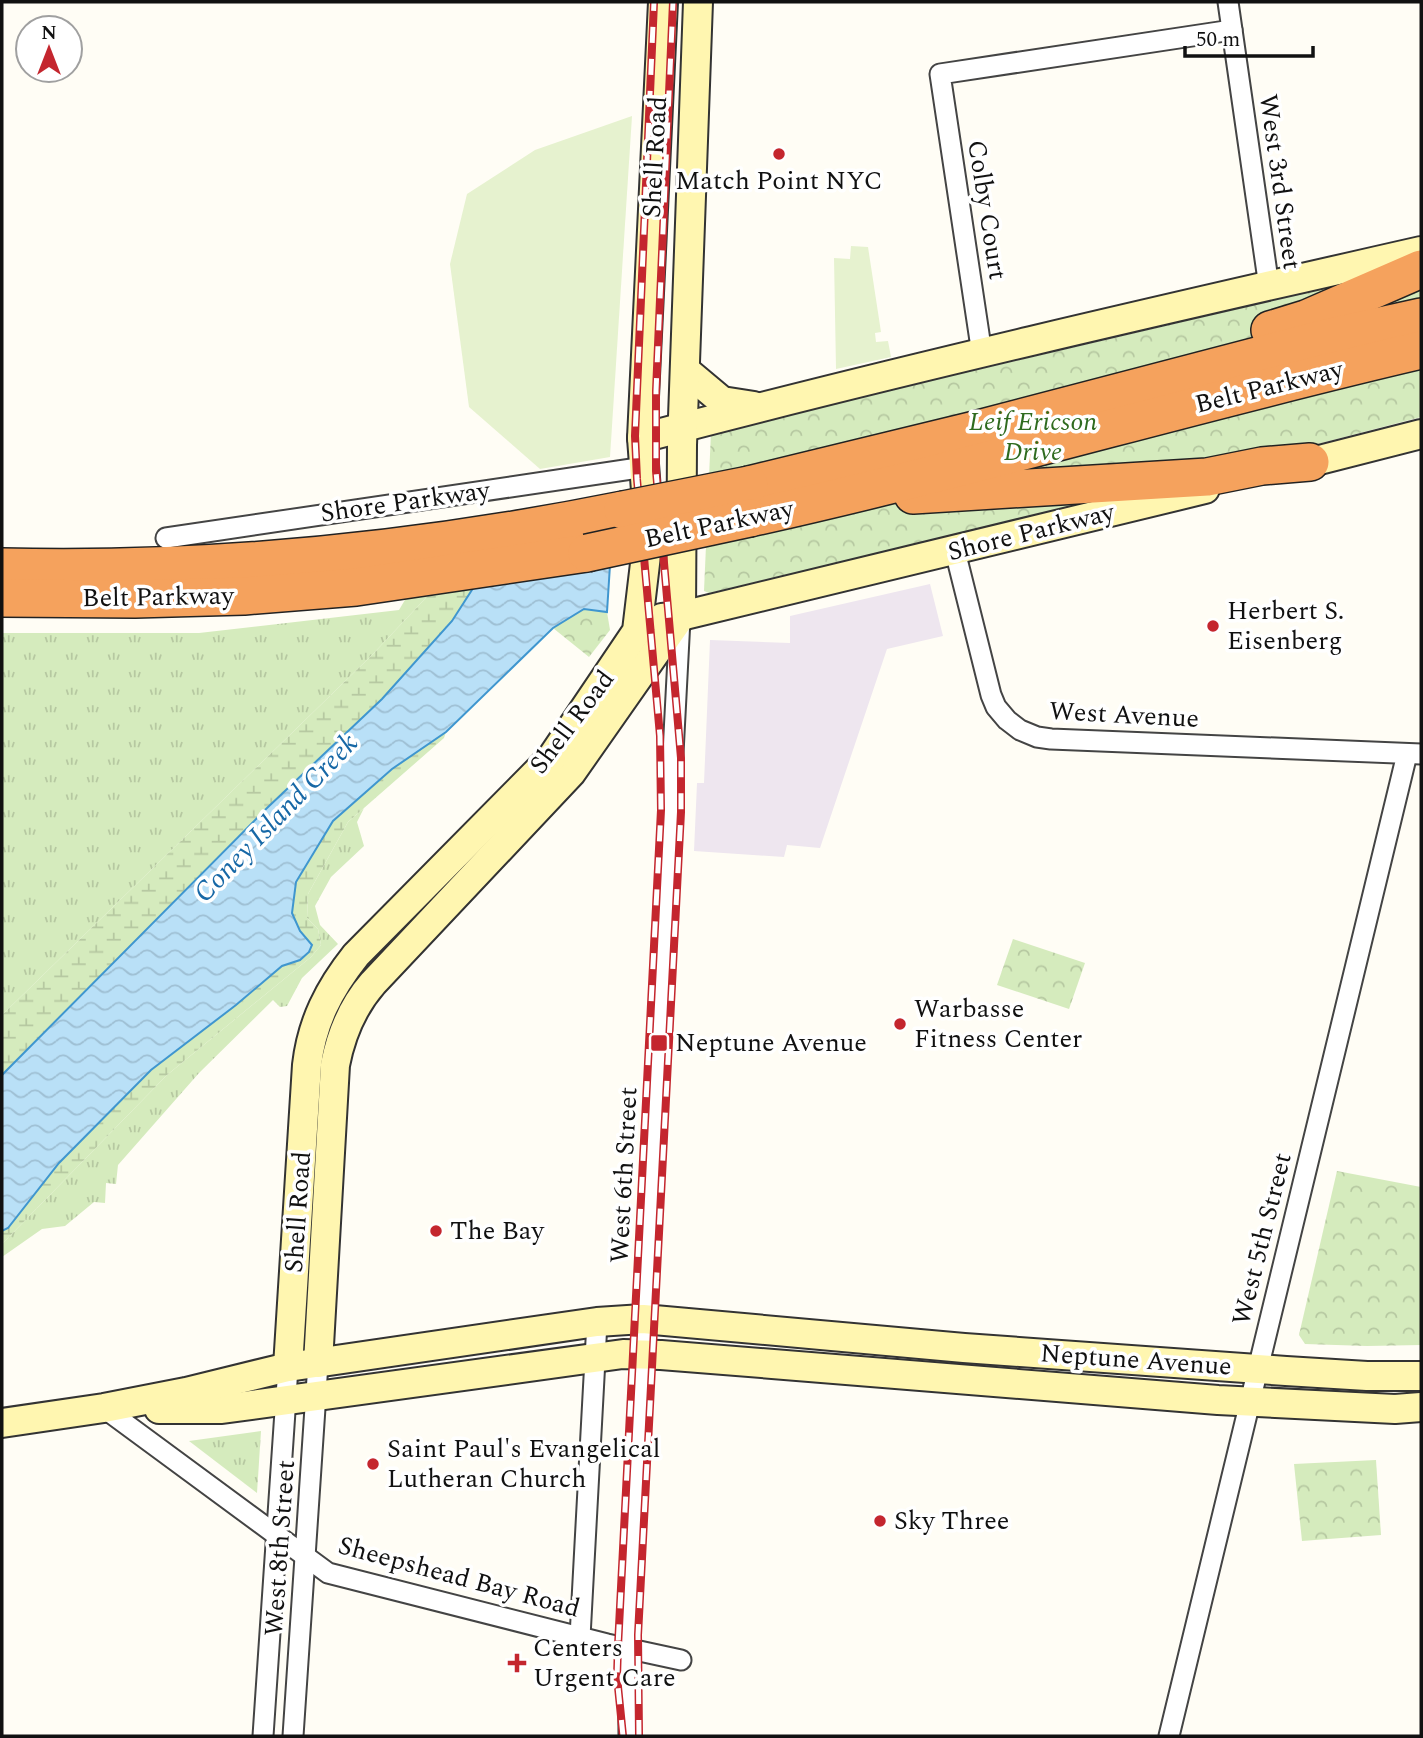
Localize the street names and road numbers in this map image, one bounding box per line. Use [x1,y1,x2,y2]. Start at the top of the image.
street label: West 3rd Street [1248,92,1312,272]
street label: Shell Road [632,95,678,219]
street label: Colby Court [956,137,1018,283]
street label: Belt Parkway [1191,349,1349,425]
street label: Shore Parkway [318,470,494,534]
street label: Belt Parkway [641,488,799,559]
street label: Shore Parkway [943,492,1120,572]
street label: Belt Parkway [82,576,236,618]
street label: Shell Road [519,661,625,783]
street label: West Avenue [1048,691,1200,739]
street label: West 6th Street [599,1086,649,1264]
street label: West 5th Street [1221,1149,1303,1329]
street label: Shell Road [274,1150,322,1274]
street label: Neptune Avenue [1039,1333,1233,1387]
street label: West 8th Street [254,1459,306,1637]
street label: Sheepshead Bay Road [334,1525,584,1629]

